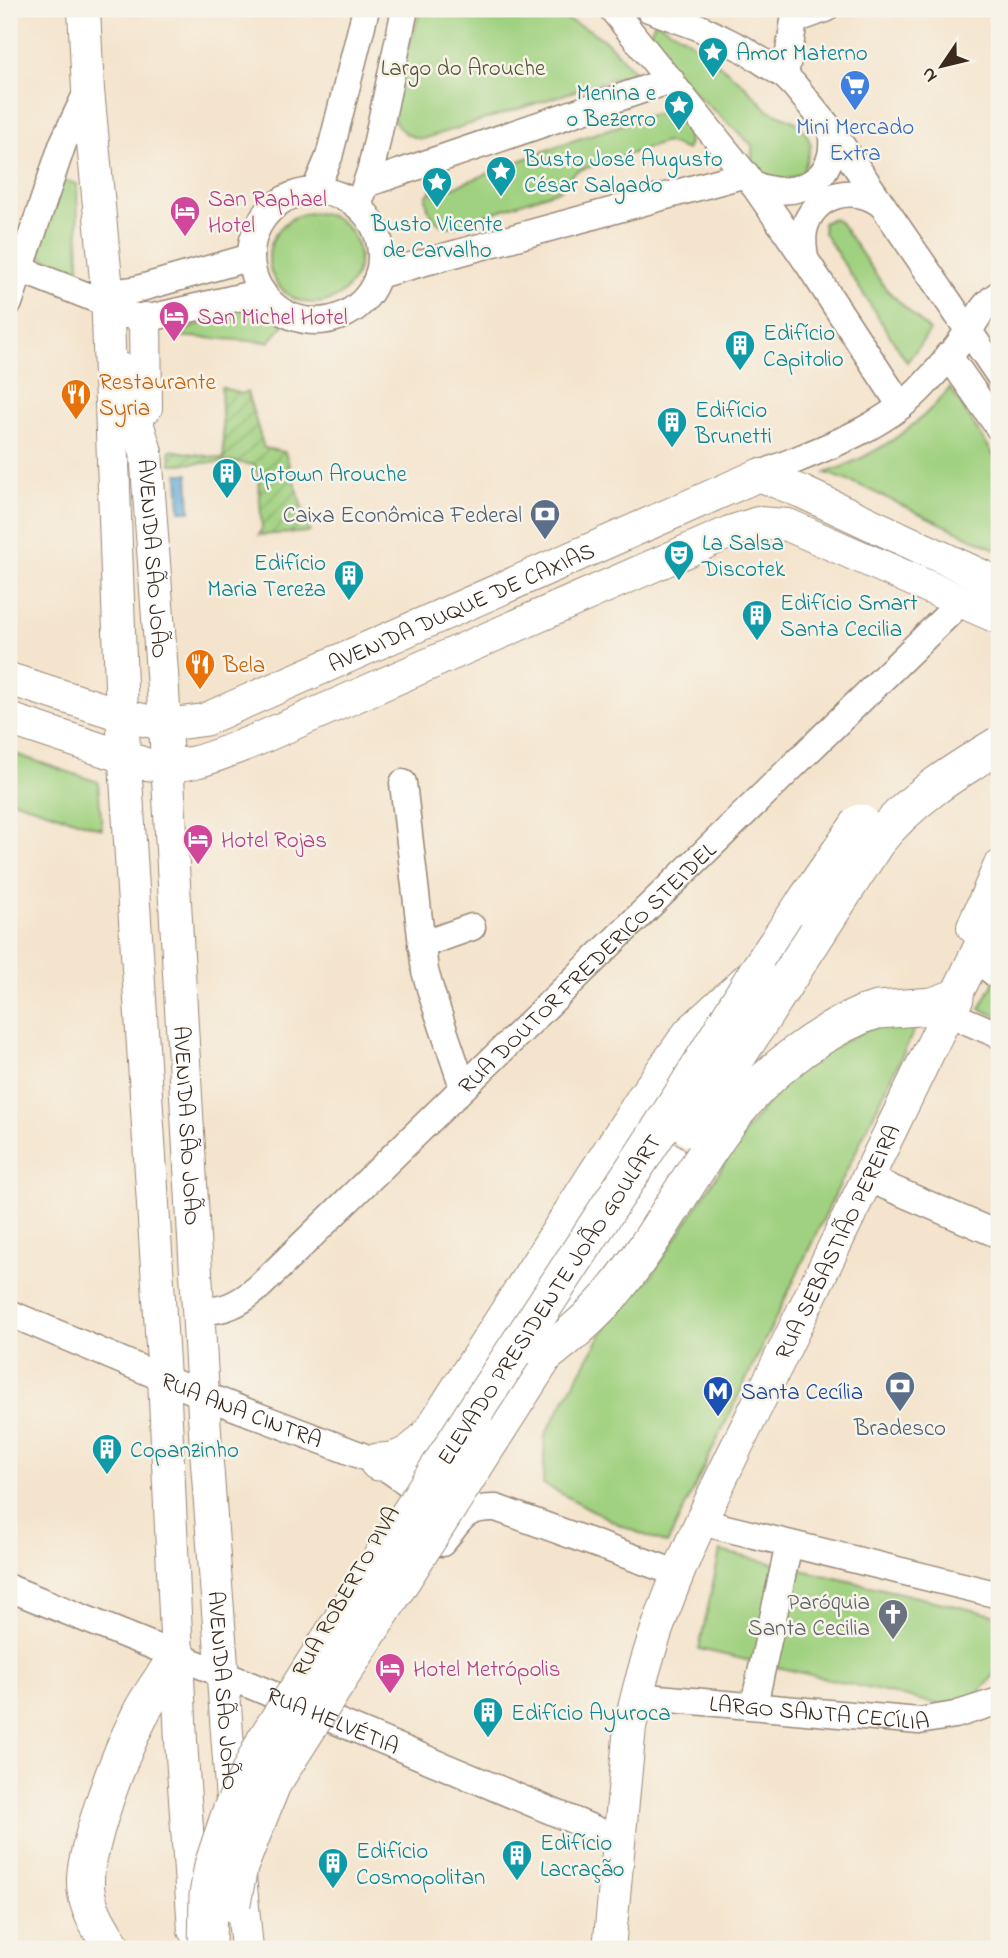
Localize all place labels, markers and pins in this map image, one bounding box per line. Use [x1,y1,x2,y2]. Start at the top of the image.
place icon: Amor Materno [696,35,730,79]
place label: Amor Materno [736,38,868,71]
supermarket icon: Mini Mercado Extra [838,68,872,112]
place label: Menina e o Bezerro [566,78,657,137]
place icon: Menina e o Bezerro [662,88,696,132]
place label: Mini Mercado Extra [796,112,914,171]
place label: Busto José Augusto César Salgado [523,144,723,204]
place icon: Busto José Augusto César Salgado [484,154,518,198]
place icon: Busto Vicente de Carvalho [420,165,454,209]
place label: San Raphael Hotel [208,184,327,243]
hotel icon: San Raphael Hotel [168,194,202,238]
place label: Busto Vicente de Carvalho [370,209,504,268]
hotel icon: San Michel Hotel [157,299,191,343]
place label: San Michel Hotel [197,302,348,335]
place label: Edifício Capitolio [763,318,844,377]
building icon: Edifício Capitolio [723,328,757,372]
place label: Restaurante Syria [99,367,217,428]
restaurant icon: Restaurante Syria [59,377,93,421]
place label: Edifício Brunetti [694,395,772,454]
building icon: Edifício Brunetti [655,405,689,449]
building icon: Uptown Arouche [210,456,244,500]
place label: Uptown Arouche [250,459,407,492]
bank icon: Caixa Econômica Federal [528,497,562,541]
place label: Caixa Econômica Federal [283,500,522,533]
place label: La Salsa Discotek [701,528,786,587]
theatre icon: La Salsa Discotek [662,538,696,582]
place label: Edifício Maria Tereza [207,548,326,607]
building icon: Edifício Maria Tereza [332,558,366,602]
place label: Edifício Smart Santa Cecilia [780,588,918,647]
building icon: Edifício Smart Santa Cecilia [740,598,774,642]
restaurant icon: Bela [183,647,217,691]
place label: Bela [222,650,265,683]
hotel icon: Hotel Rojas [181,822,215,866]
place label: Hotel Rojas [221,825,327,858]
bank icon: Bradesco [883,1369,917,1413]
metro station icon: Santa Cecília [701,1374,735,1418]
place label: Santa Cecília [741,1377,863,1410]
place label: Bradesco [853,1413,946,1446]
building icon: Copanzinho [90,1432,124,1476]
place label: Copanzinho [130,1435,239,1468]
place label: Paróquia Santa Cecilia [748,1587,870,1646]
church icon: Paróquia Santa Cecilia [876,1597,910,1641]
hotel icon: Hotel Metrópolis [373,1651,407,1695]
place label: Hotel Metrópolis [413,1654,561,1687]
building icon: Edifício Ayuroca [471,1695,505,1739]
place label: Edifício Ayuroca [511,1698,671,1733]
place label: Edifício Lacração [540,1828,625,1887]
place label: Edifício Cosmopolitan [356,1836,485,1895]
building icon: Edifício Lacração [500,1838,534,1882]
building icon: Edifício Cosmopolitan [316,1846,350,1890]

